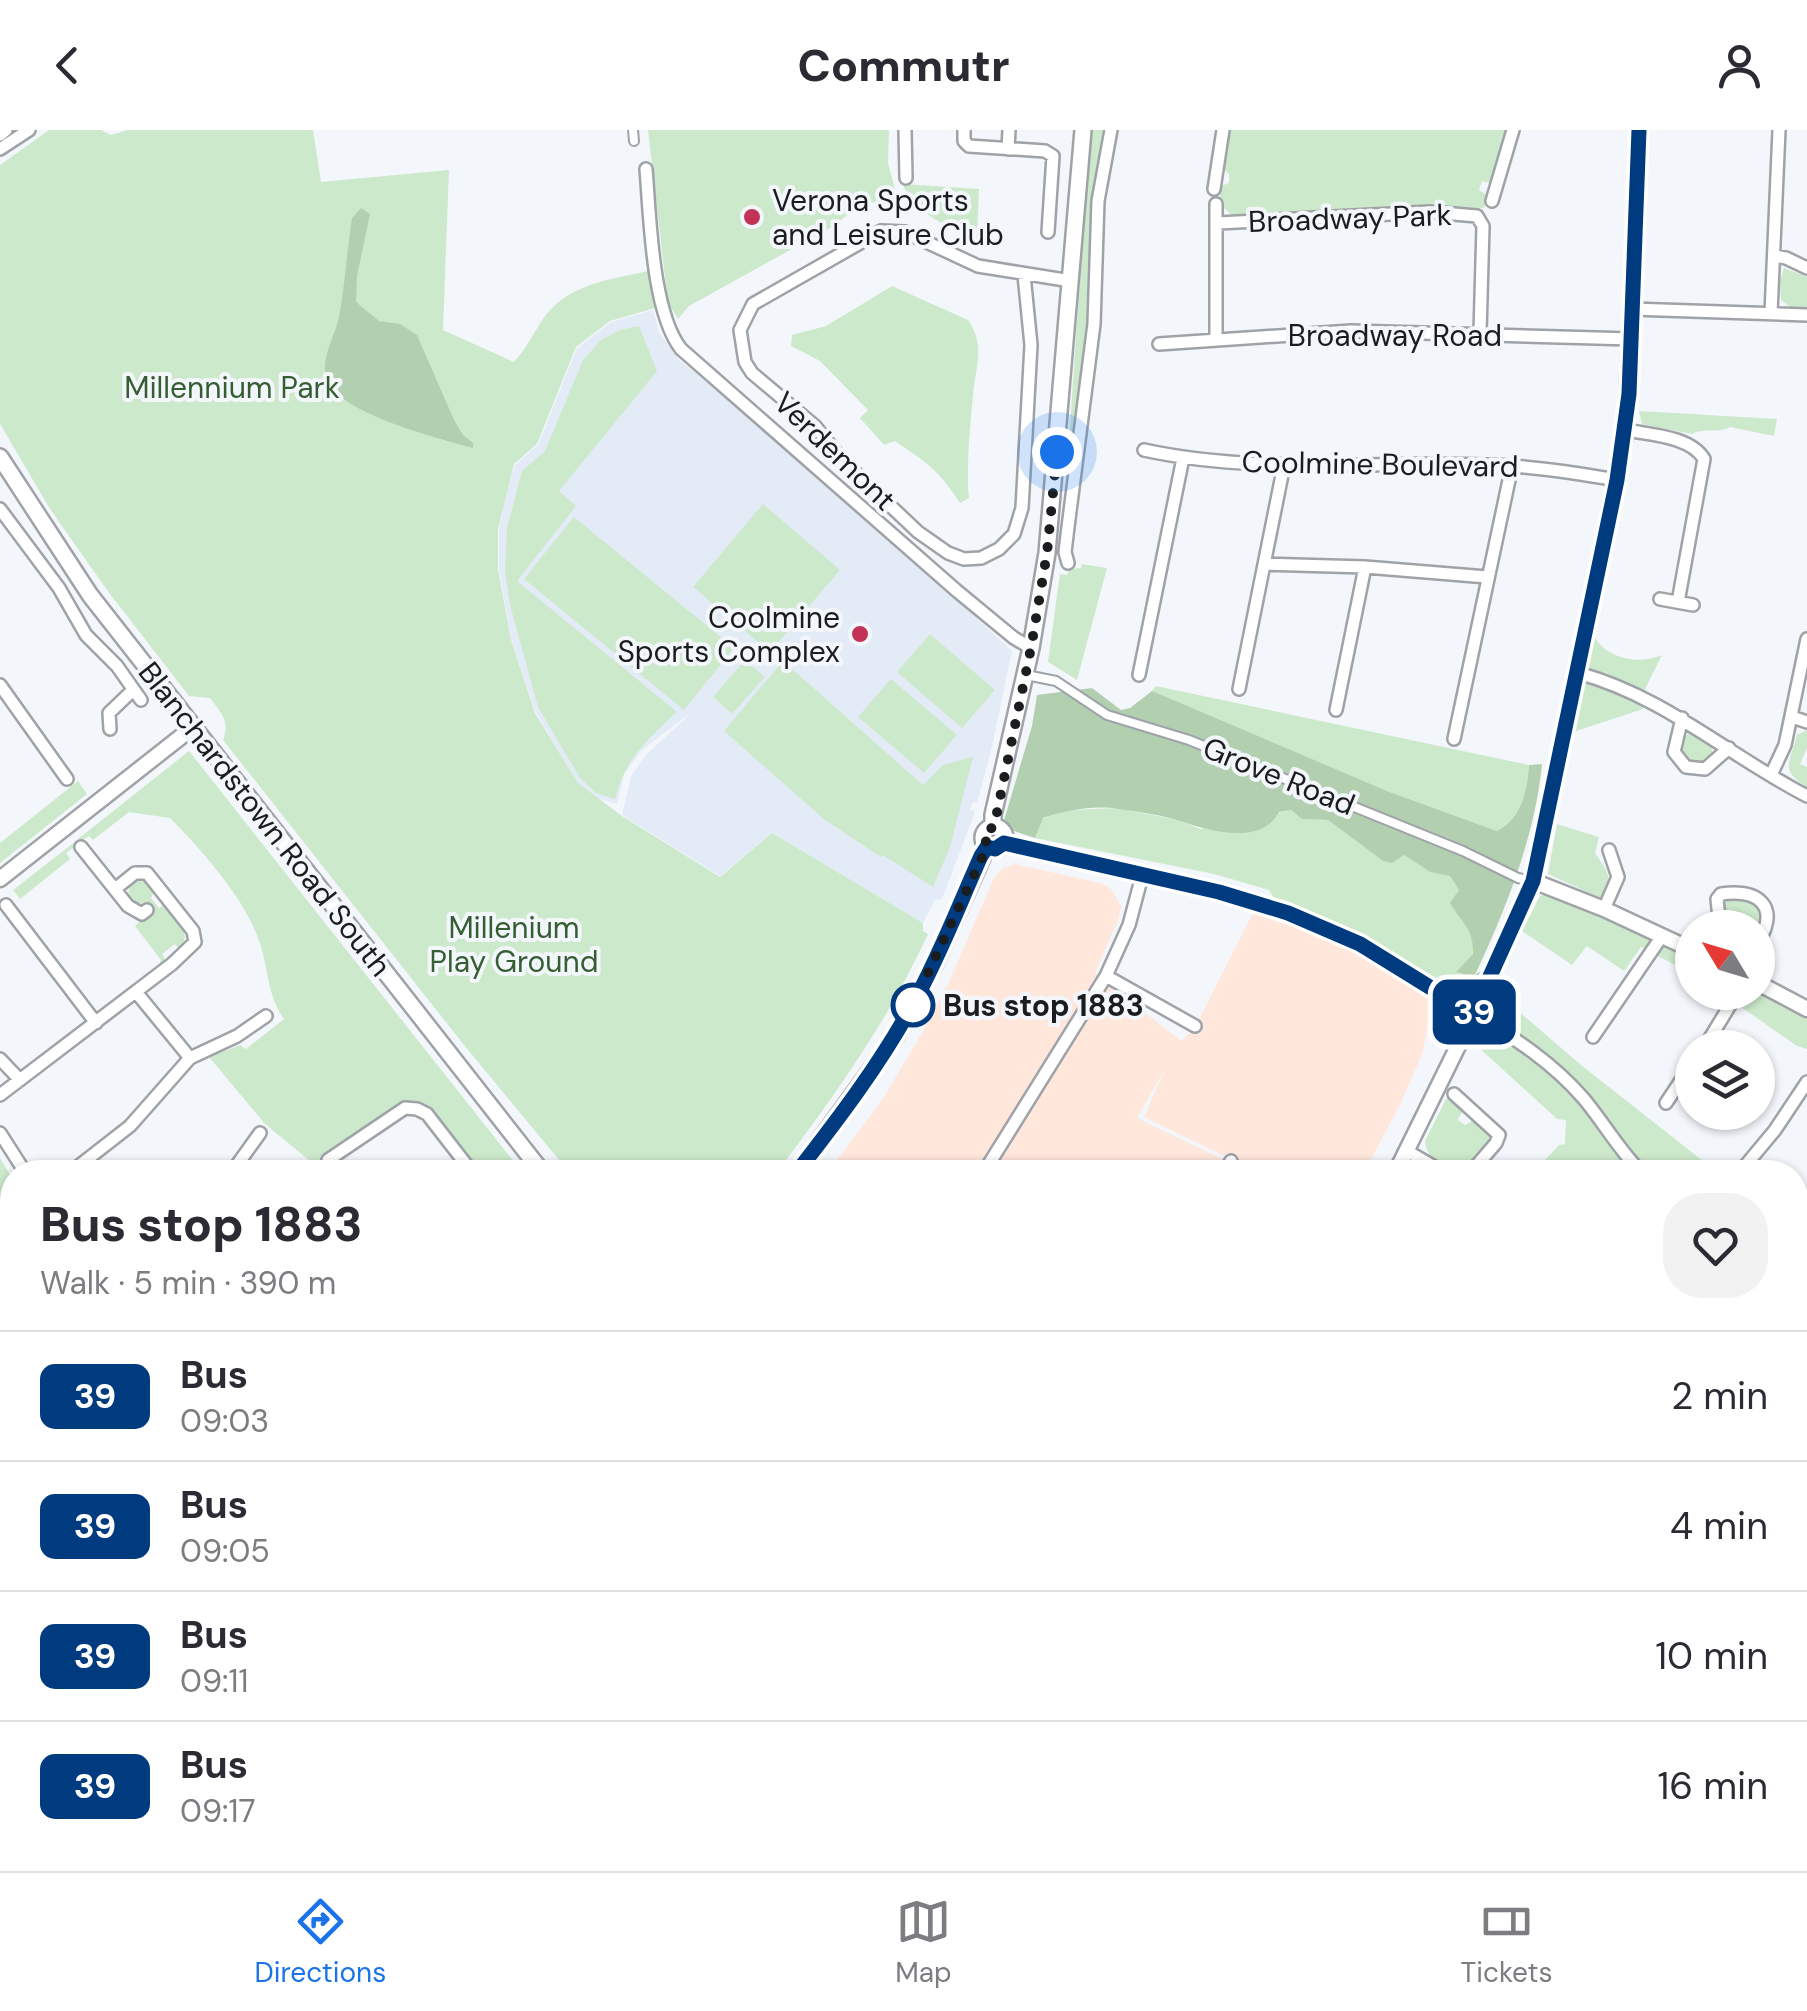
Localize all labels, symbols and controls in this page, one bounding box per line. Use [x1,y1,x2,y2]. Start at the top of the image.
text: Commutr [797,36,1010,95]
icon: back [40,38,95,93]
icon: person [1712,38,1767,93]
place label: Verona Sports and Leisure Club [772,181,1004,254]
street label: Broadway Park [1248,195,1452,241]
marker: Verona Sports and Leisure Club [741,206,763,228]
street label: Broadway Road [1288,316,1502,355]
park label: Millennium Park [124,368,340,407]
street label: Verdemont [766,383,904,519]
your location [1032,427,1082,477]
street label: Coolmine Boulevard [1241,442,1519,486]
place label: Coolmine Sports Complex [617,598,840,671]
marker: Coolmine Sports Complex [849,623,871,645]
street label: Blanchardstown Road South [130,654,400,984]
street label: Grove Road [1197,728,1361,824]
park label: Millenium Play Ground [430,908,598,981]
north arrow [1675,910,1775,1010]
map controls [1675,910,1775,1130]
line badge: 39 [1429,980,1519,1044]
marker: Bus stop 1883 [892,984,934,1026]
place label: Bus stop 1883 [943,986,1144,1025]
text: 39 [1453,989,1495,1035]
button: layers [1675,1030,1775,1130]
text: Bus stop 1883 [40,1193,363,1256]
button: heart [1663,1193,1768,1298]
text: Walk · 5 min · 390 m [40,1262,336,1304]
text: Bus [180,1350,248,1400]
text: 2 min [1671,1371,1768,1421]
text: 39 [74,1373,116,1419]
text: 09:03 [180,1400,269,1442]
text: Bus [180,1480,248,1530]
text: 4 min [1670,1501,1768,1551]
text: 39 [74,1503,116,1549]
text: 09:05 [180,1530,270,1572]
text: Bus [180,1610,248,1660]
text: 10 min [1655,1631,1768,1681]
text: 39 [74,1633,116,1679]
text: 09:11 [180,1660,248,1702]
text: Bus [180,1740,248,1790]
text: 16 min [1657,1761,1768,1811]
text: 39 [74,1763,116,1809]
text: 09:17 [180,1790,256,1832]
tab: Directions [254,1894,386,1991]
tab: Map [895,1894,952,1991]
tab: Tickets [1460,1894,1552,1991]

